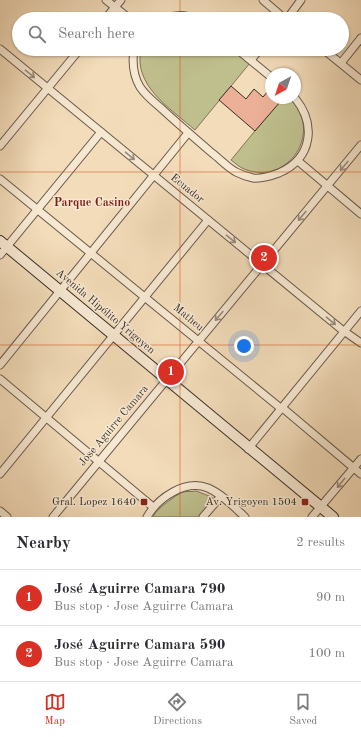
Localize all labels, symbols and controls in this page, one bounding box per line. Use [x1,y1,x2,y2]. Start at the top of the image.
search box [12,12,349,56]
icon: search [26,23,48,45]
text: Search here [58,27,135,42]
north arrow [265,68,301,104]
one-way arrow [25,69,35,78]
one-way arrow [125,152,136,161]
one-way arrow [340,160,349,171]
street label: Ecuador [168,172,206,206]
district label: Parque Casino [54,197,130,209]
one-way arrow [298,210,307,221]
one-way arrow [225,234,236,243]
pin: 2 [251,243,277,273]
street label: Avenida Hipólito Yrigoyen [53,267,157,357]
street label: Matheu [171,302,205,334]
one-way arrow [215,310,224,321]
one-way arrow [326,317,337,326]
your location [234,336,254,356]
pin: 1 [158,357,184,387]
street label: Jose Aguirre Camara [77,383,151,468]
one-way arrow [336,478,345,488]
place label: Gral. Lopez 1640 [52,497,136,508]
marker: Gral. Lopez 1640 [139,497,149,507]
place label: Av. Yrigoyen 1504 [206,497,297,508]
marker: Av. Yrigoyen 1504 [300,497,310,507]
text: Nearby [16,535,71,552]
text: 2 results [296,536,345,549]
text: José Aguirre Camara 790 [54,582,226,597]
text: 1 [25,591,33,604]
text: 90 m [316,591,345,604]
text: Bus stop · Jose Aguirre Camara [54,600,234,613]
text: José Aguirre Camara 590 [54,638,226,653]
text: 2 [25,647,33,660]
text: 100 m [308,647,345,660]
text: Bus stop · Jose Aguirre Camara [54,656,234,669]
tab: Map [44,691,66,729]
tab: Directions [153,691,202,729]
tab: Saved [289,691,317,729]

